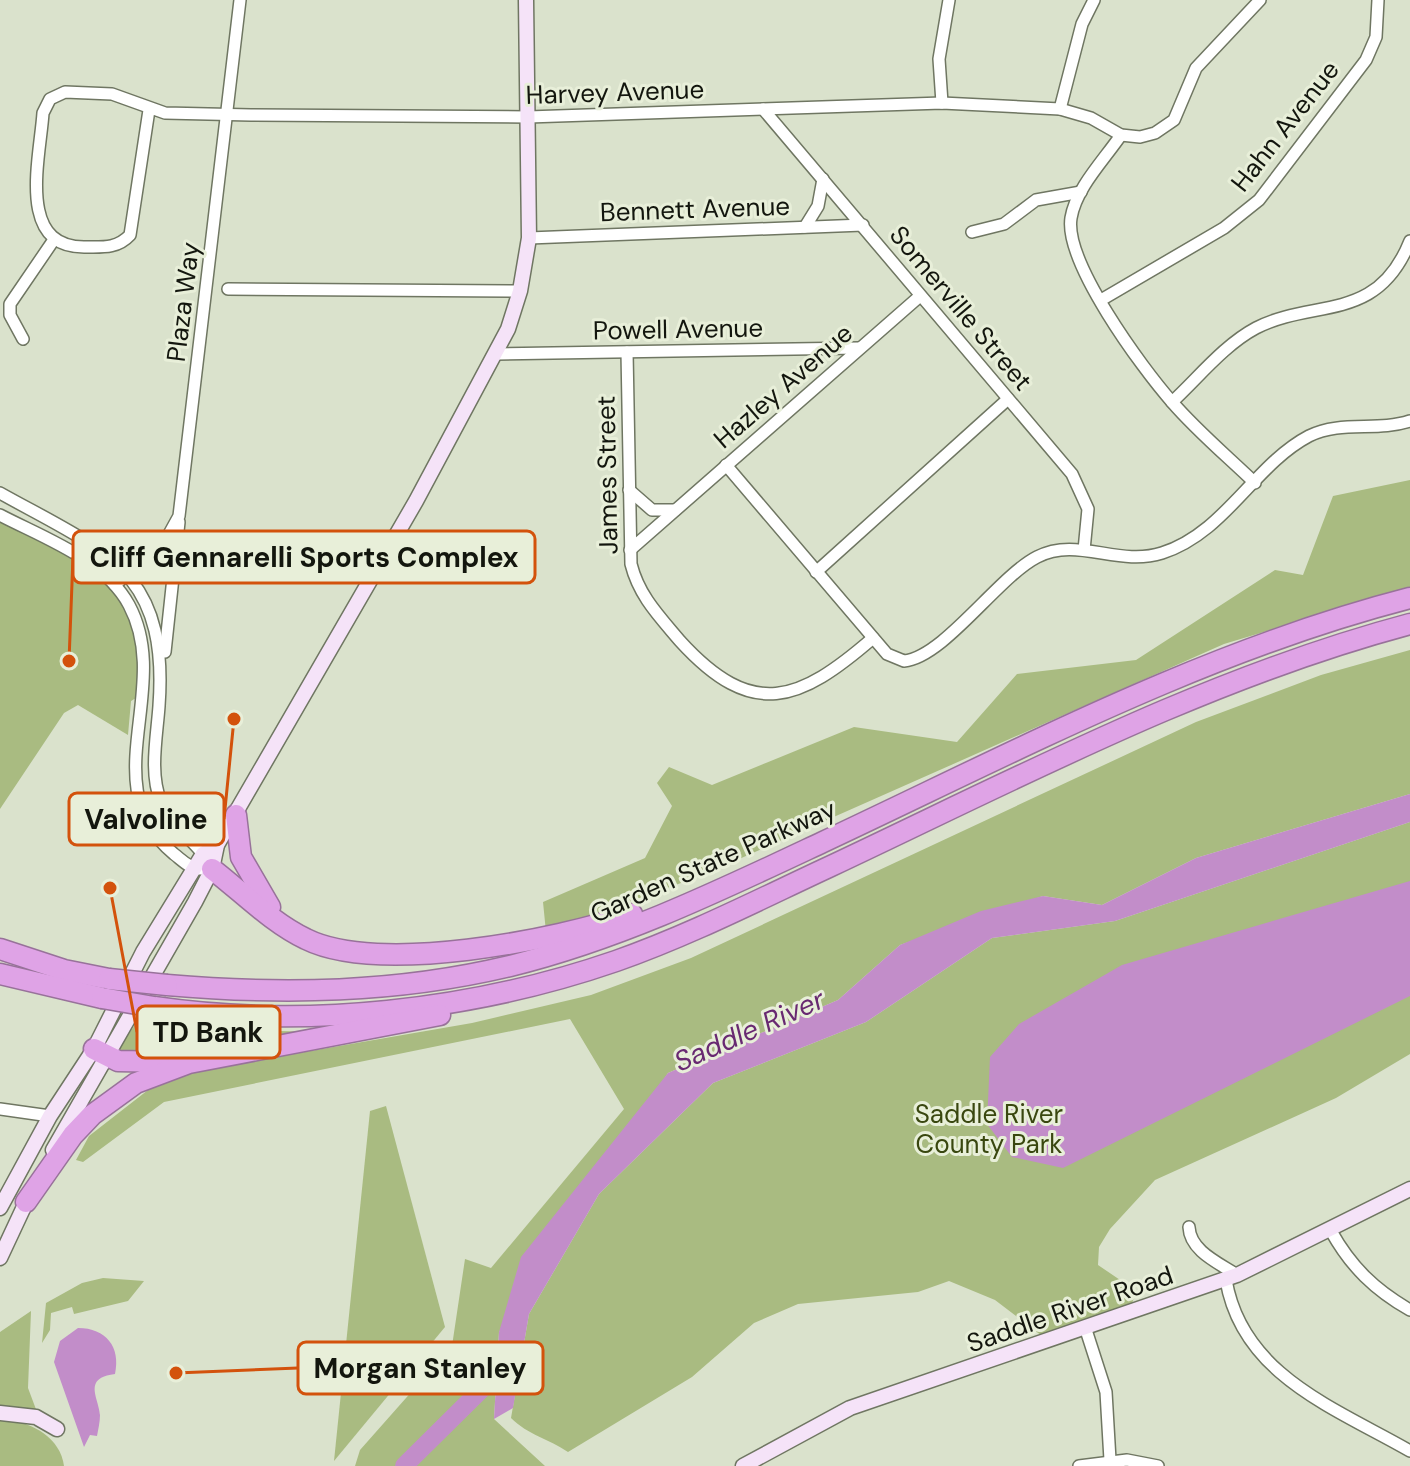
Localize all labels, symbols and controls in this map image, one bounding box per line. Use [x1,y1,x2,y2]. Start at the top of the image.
street label: Hahn Avenue [1223,54,1347,198]
street label: Harvey Avenue [525,72,705,112]
street label: Bennett Avenue [599,189,791,229]
street label: Somerville Street [882,219,1040,397]
street label: Plaza Way [159,240,207,364]
street label: Powell Avenue [593,311,763,347]
street label: Hazley Avenue [706,316,860,456]
street label: James Street [589,395,625,555]
callout: Cliff Gennarelli Sports Complex [73,531,535,583]
text: Cliff Gennarelli Sports Complex [89,539,519,576]
street label: Garden State Parkway [585,791,841,931]
callout: Valvoline [69,793,224,845]
text: Valvoline [84,801,208,838]
water label: Saddle River [668,981,831,1080]
callout: TD Bank [137,1006,280,1058]
text: TD Bank [153,1014,263,1051]
park label: Saddle River County Park [915,1097,1063,1161]
street label: Saddle River Road [962,1258,1178,1360]
callout: Morgan Stanley [298,1342,543,1394]
text: Morgan Stanley [313,1350,527,1387]

